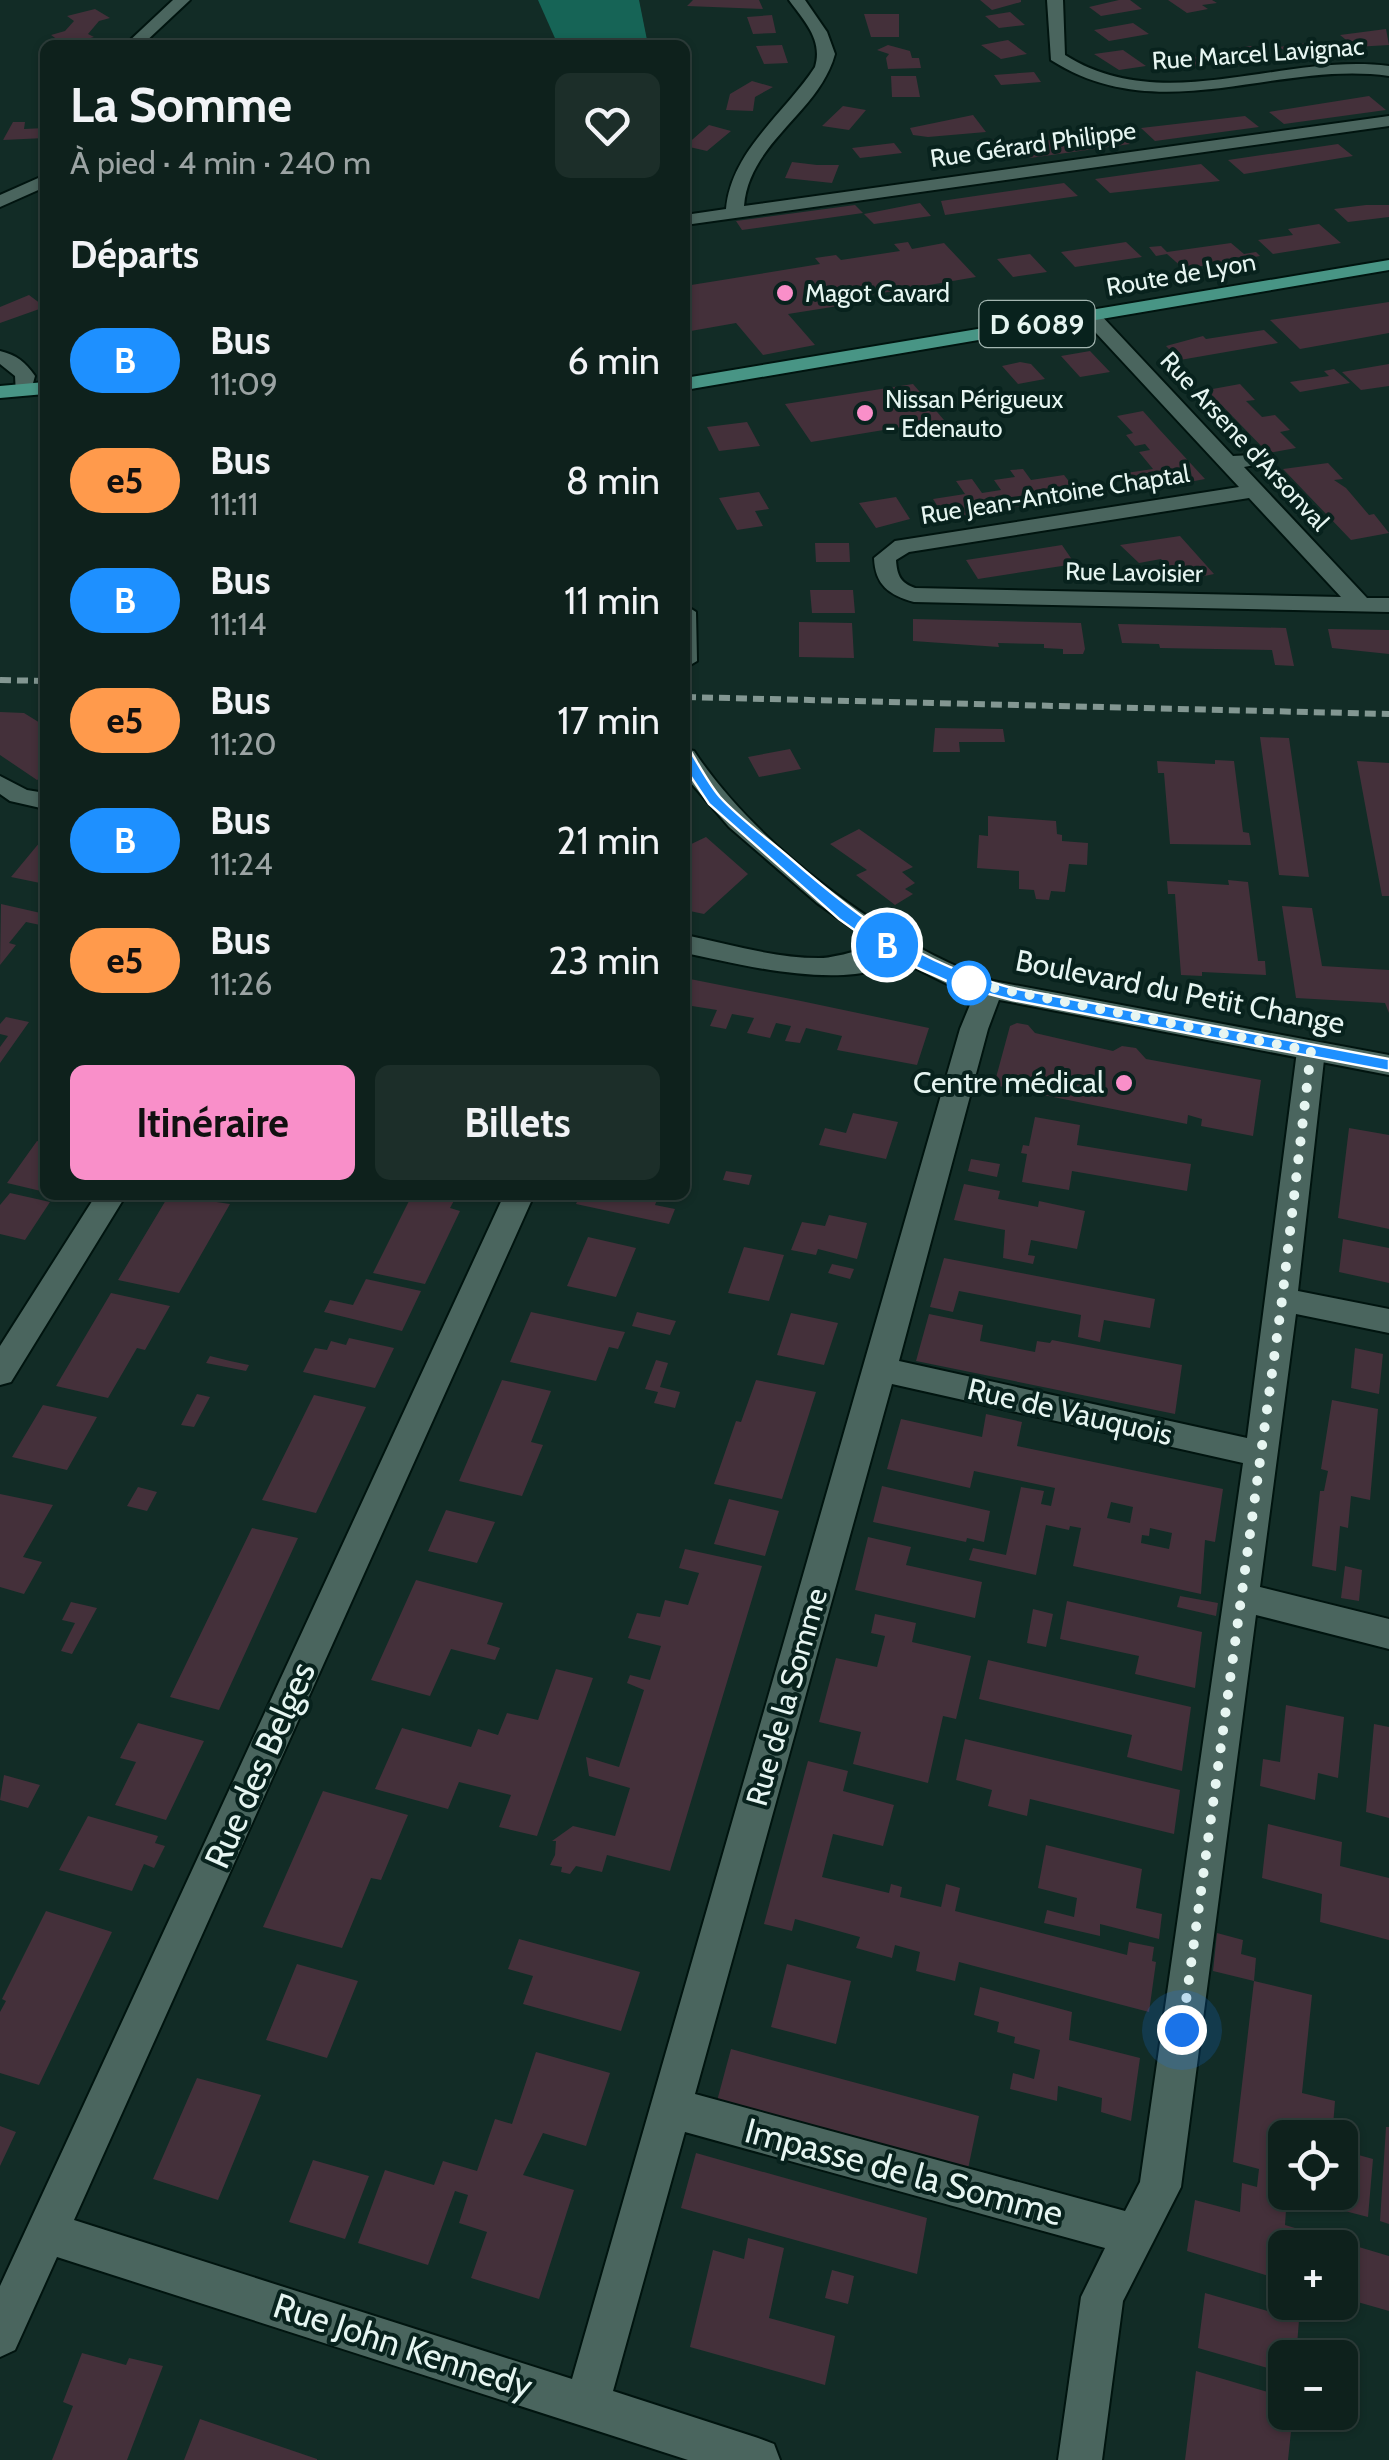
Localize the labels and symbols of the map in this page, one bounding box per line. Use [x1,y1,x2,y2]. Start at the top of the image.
street label: Rue Marcel Lavignac [1151,31,1365,75]
street label: Rue Gérard Philippe [928,115,1138,173]
street label: Route de Lyon [1104,246,1258,302]
place label: Magot Cavard [805,278,950,308]
marker: Magot Cavard [774,282,796,304]
road number: D 6089 [980,301,1094,347]
street label: Rue Arsene d'Arsonval [1154,345,1336,537]
place label: Nissan Périgueux - Edenauto [885,384,1063,443]
marker: Nissan Périgueux - Edenauto [854,402,876,424]
street label: Rue Jean-Antoine Chaptal [918,458,1192,530]
street label: Rue Lavoisier [1065,556,1203,588]
line badge: B [854,912,920,978]
street label: Boulevard du Petit Change [1012,941,1348,1042]
unlabelled marker [948,962,990,1004]
place label: Centre médical [913,1064,1104,1101]
marker: Centre médical [1113,1072,1135,1094]
street label: Rue de Vauquois [964,1370,1176,1453]
street label: Rue de la Somme [738,1584,835,1810]
street label: Rue des Belges [195,1655,324,1875]
your location [1157,2005,1207,2055]
street label: Impasse de la Somme [740,2108,1068,2235]
street label: Rue John Kennedy [268,2283,538,2408]

